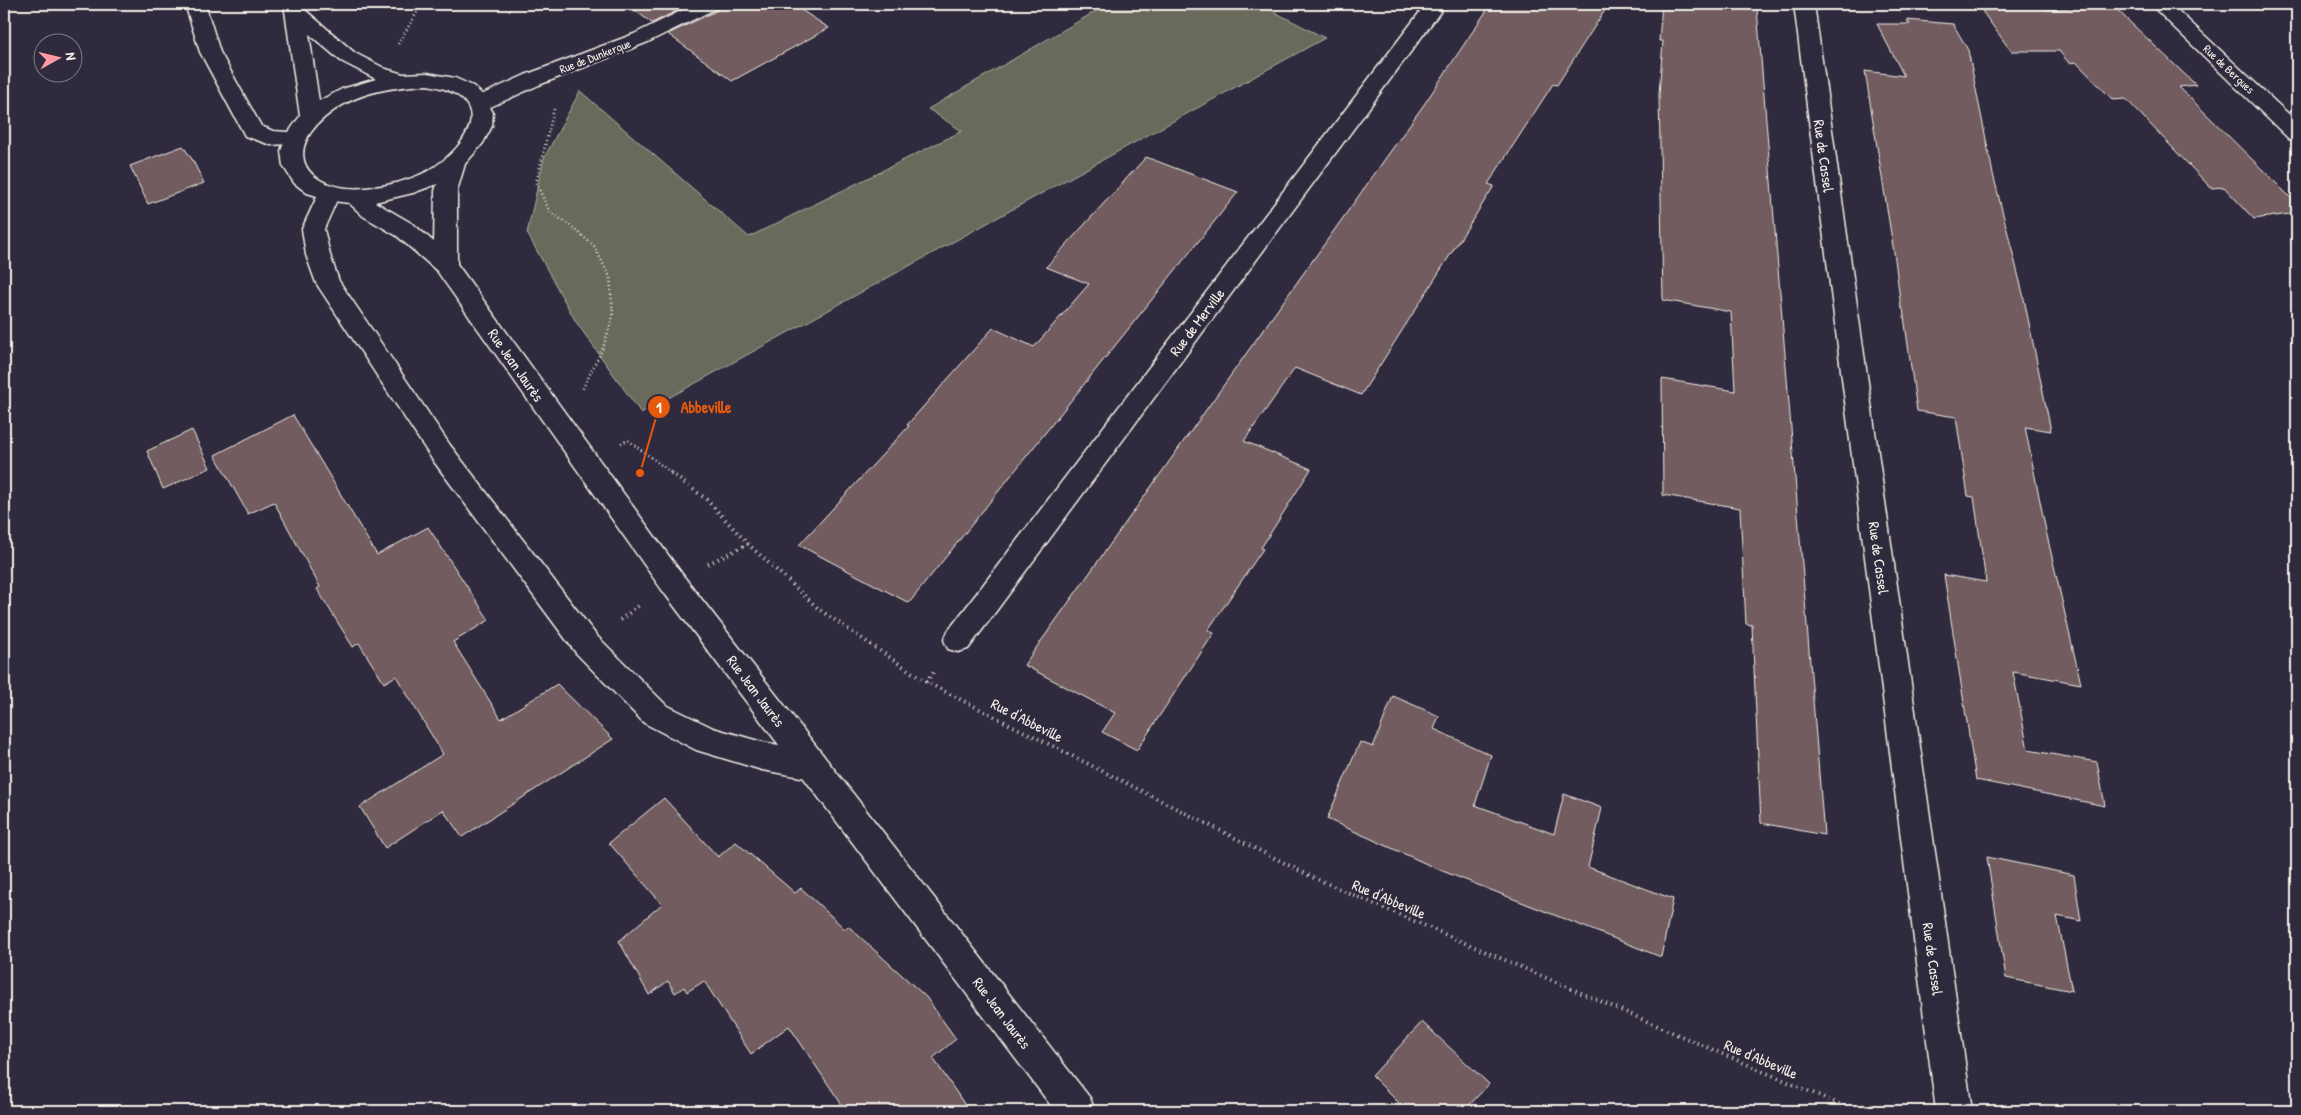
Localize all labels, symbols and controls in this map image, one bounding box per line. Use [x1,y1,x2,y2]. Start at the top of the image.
north arrow [32,32,82,82]
street label: Rue de Dunkerque [557,34,633,77]
street label: Rue de Bergues [2199,41,2259,98]
text: N [61,51,81,62]
street label: Rue de Cassel [1809,118,1839,194]
street label: Rue de Merville [1165,284,1229,360]
street label: Rue Jean Jaurès [483,324,549,406]
callout: Abbeville [646,392,742,423]
text: Abbeville [681,396,732,418]
text: 1 [656,397,662,418]
street label: Rue de Cassel [1864,520,1894,596]
street label: Rue Jean Jaurès [722,651,790,731]
street label: Rue d'Abbeville [987,693,1067,747]
street label: Rue d'Abbeville [1349,874,1429,924]
street label: Rue de Cassel [1918,921,1948,997]
street label: Rue Jean Jaurès [968,973,1036,1053]
street label: Rue d'Abbeville [1721,1034,1801,1084]

